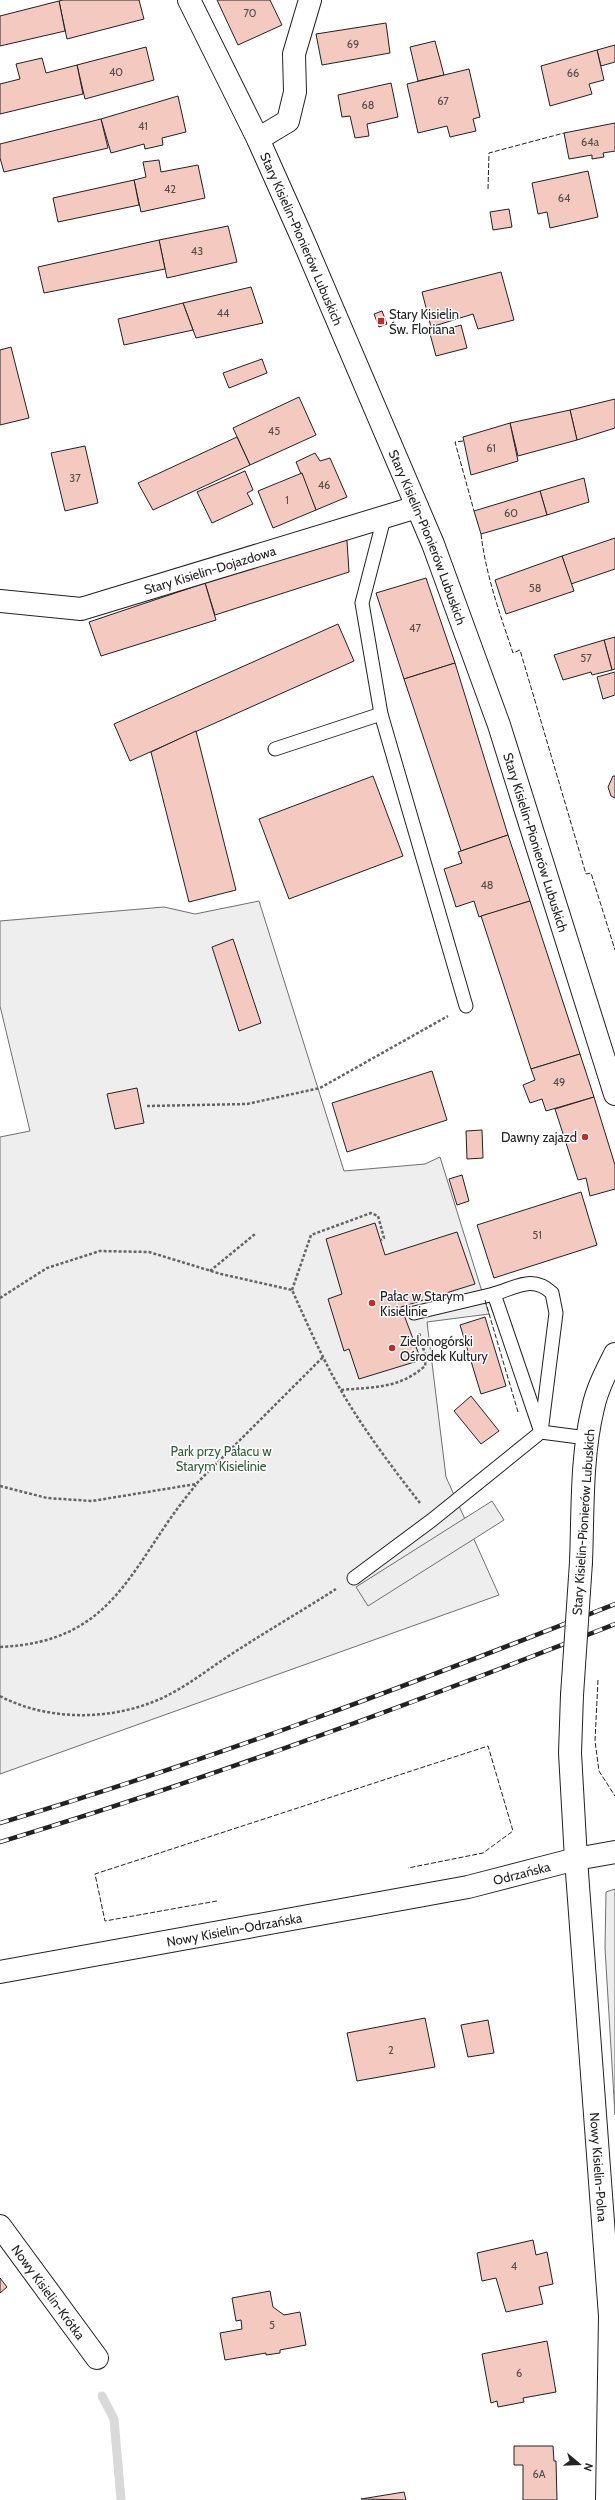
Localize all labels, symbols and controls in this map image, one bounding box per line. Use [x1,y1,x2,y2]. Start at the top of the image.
house number: 70 [243,6,257,20]
house number: 69 [347,37,359,51]
house number: 40 [109,65,123,79]
house number: 66 [567,66,579,80]
house number: 67 [437,94,449,108]
house number: 68 [362,98,374,112]
house number: 41 [138,119,148,133]
house number: 64a [581,135,600,149]
street label: Stary Kisielin-Pionierów Lubuskich [257,150,347,328]
house number: 42 [164,182,176,196]
house number: 64 [558,191,571,205]
house number: 43 [191,244,203,258]
house number: 44 [217,306,230,320]
place label: Stary Kisielin Św. Floriana [389,306,459,337]
marker: Stary Kisielin Św. Floriana [376,316,386,326]
house number: 45 [268,424,280,438]
house number: 61 [486,441,496,455]
street label: Stary Kisielin-Pionierów Lubuskich [386,447,470,627]
house number: 37 [69,471,81,485]
house number: 46 [318,478,330,492]
house number: 1 [285,493,289,507]
house number: 60 [504,506,518,520]
street label: Stary Kisielin-Dojazdowa [142,542,278,597]
house number: 58 [529,581,541,595]
house number: 47 [409,621,421,635]
house number: 57 [580,651,592,665]
street label: Stary Kisielin-Pionierów Lubuskich [500,751,572,934]
house number: 48 [480,878,494,892]
house number: 49 [553,1075,565,1089]
place label: Dawny zajazd [501,1129,577,1146]
marker: Dawny zajazd [580,1132,590,1142]
house number: 51 [532,1228,542,1242]
place label: Pałac w Starym Kisielinie [380,1288,464,1319]
marker: Pałac w Starym Kisielinie [367,1298,377,1308]
place label: Zielonogórski Ośrodek Kultury [400,1333,488,1364]
marker: Zielonogórski Ośrodek Kultury [387,1343,397,1353]
street label: Stary Kisielin-Pionierów Lubuskich [568,1428,598,1616]
park label: Park przy Pałacu w Starym Kisielinie [170,1443,272,1474]
street label: Odrzańska [491,1858,553,1888]
street label: Nowy Kisielin-Odrzańska [165,1909,304,1950]
house number: 2 [388,2043,394,2057]
street label: Nowy Kisielin-Polna [587,2112,611,2223]
street label: Nowy Kisielin-Krótka [8,2242,89,2343]
house number: 4 [511,2259,518,2273]
house number: 5 [269,2318,275,2332]
house number: 6 [516,2366,522,2380]
north arrow [559,2444,599,2484]
text: N [581,2461,596,2473]
house number: 6A [532,2467,546,2481]

